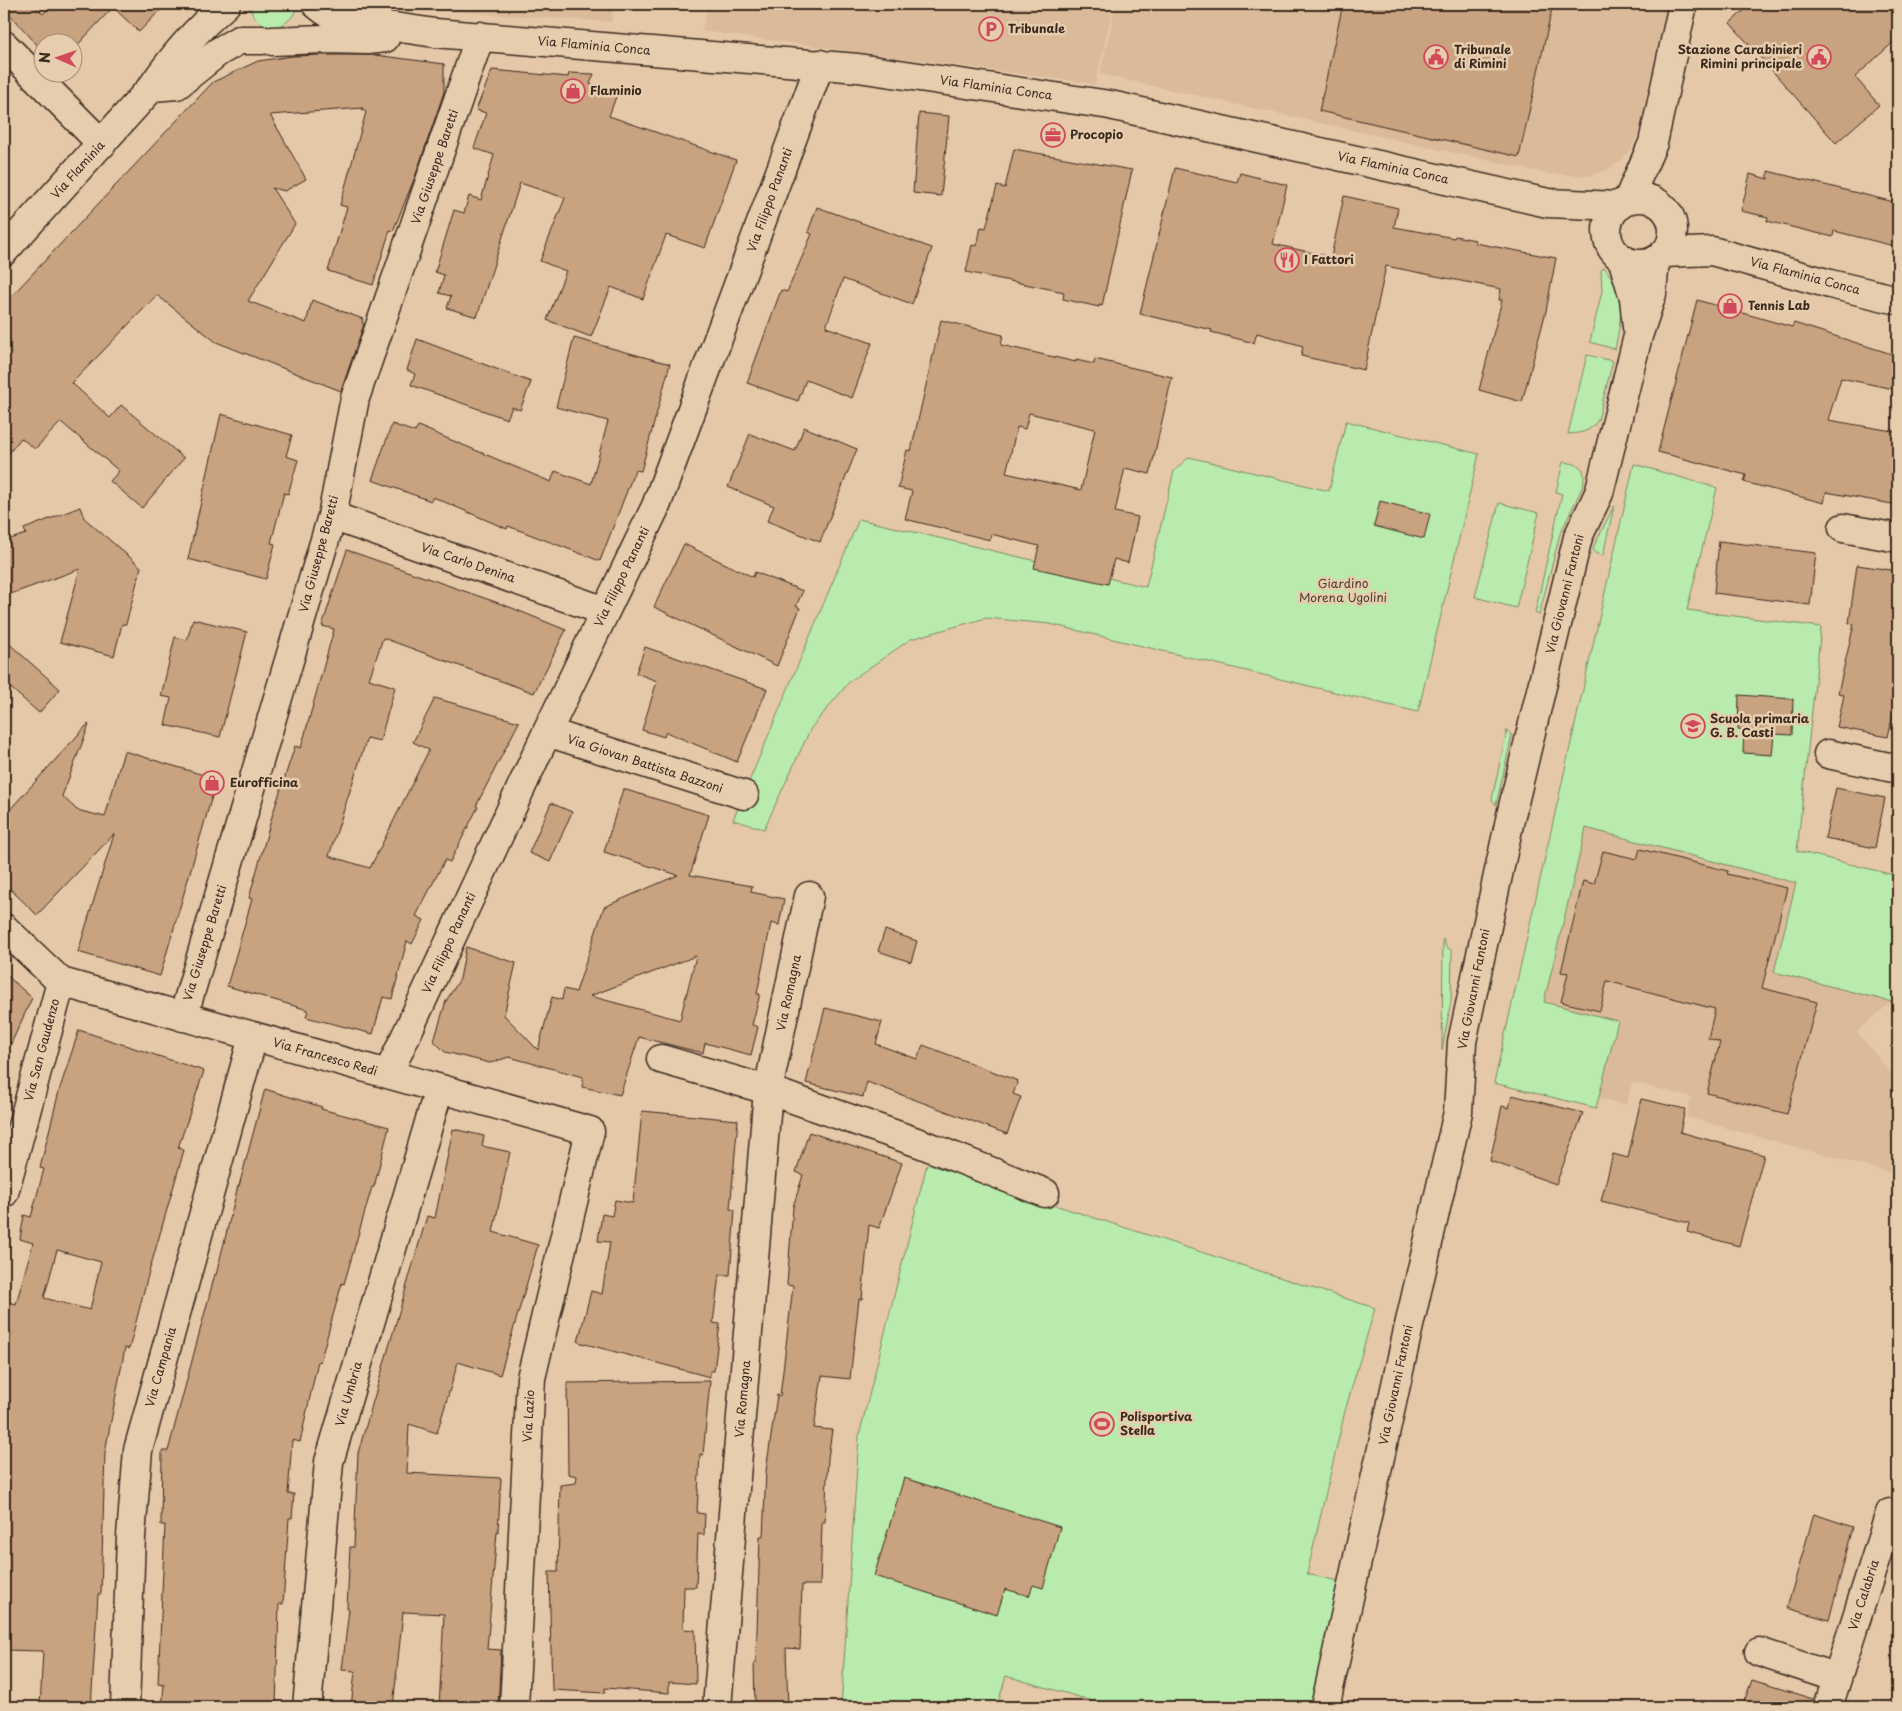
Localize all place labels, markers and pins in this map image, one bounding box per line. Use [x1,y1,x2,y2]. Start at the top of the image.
parking icon: Tribunale [978,16,1004,42]
place label: Tribunale [1008,19,1065,37]
place label: Tribunale di Rimini [1454,40,1511,72]
place label: Stazione Carabinieri Rimini principale [1678,40,1802,72]
public building icon: Tribunale di Rimini [1423,44,1449,70]
public building icon: Stazione Carabinieri Rimini principale [1806,44,1832,70]
shop icon: Flaminio [560,78,586,104]
place label: Flaminio [590,81,642,99]
office icon: Procopio [1040,122,1066,148]
place label: Procopio [1070,125,1123,143]
restaurant icon: I Fattori [1274,247,1300,273]
place label: I Fattori [1304,250,1354,268]
shop icon: Tennis Lab [1717,293,1743,319]
place label: Tennis Lab [1748,296,1810,314]
place label: Scuola primaria G. B. Casti [1710,709,1810,741]
school or university icon: Scuola primaria G. B. Casti [1680,713,1706,739]
shop icon: Eurofficina [199,770,225,796]
place label: Eurofficina [230,773,299,791]
place label: Polisportiva Stella [1120,1407,1193,1439]
sports icon: Polisportiva Stella [1089,1411,1115,1437]

